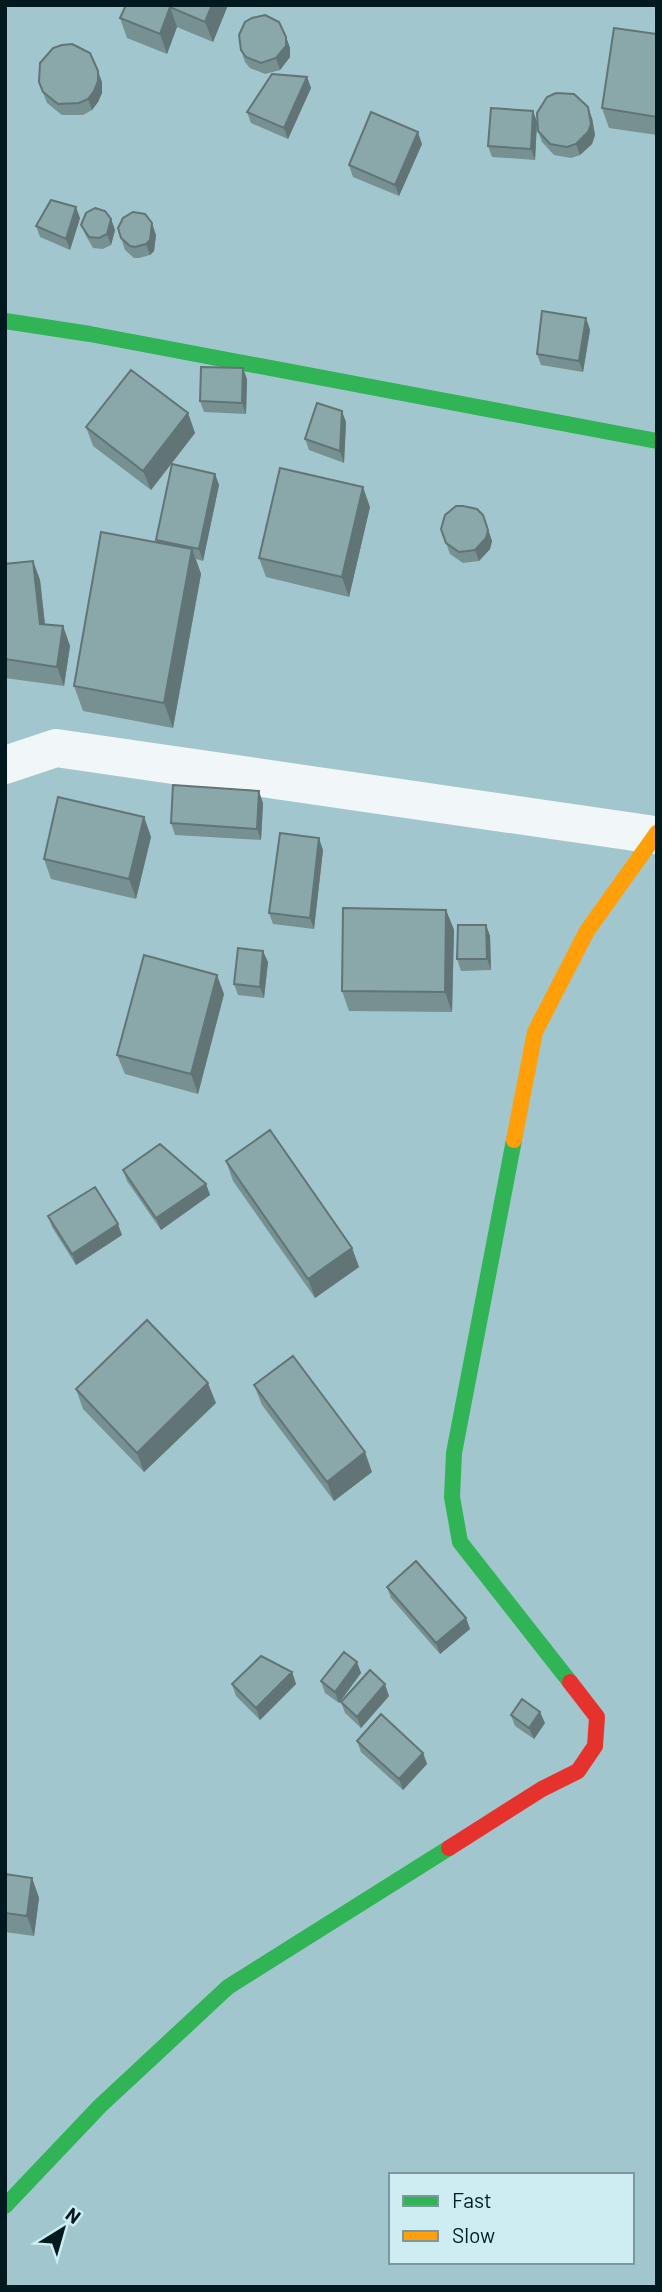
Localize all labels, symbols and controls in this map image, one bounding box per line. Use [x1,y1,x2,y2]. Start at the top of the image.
legend [389,2173,634,2264]
text: Fast [452,2187,492,2212]
north arrow [28,2194,98,2264]
text: N [62,2202,86,2228]
text: Slow [452,2222,495,2247]

